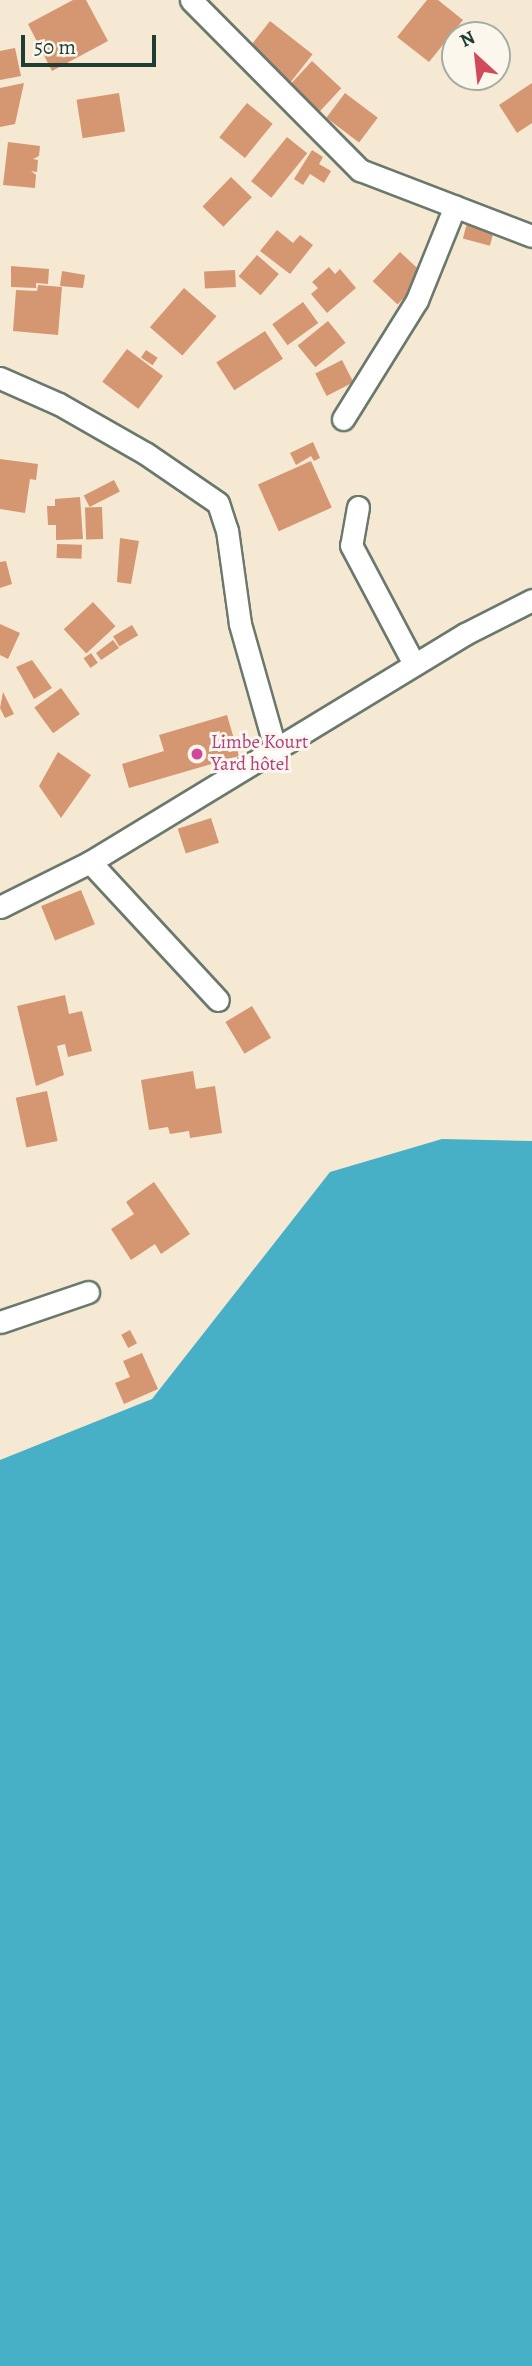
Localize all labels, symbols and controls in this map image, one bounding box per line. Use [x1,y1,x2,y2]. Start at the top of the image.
scale bar [24,21,159,65]
north arrow [441,21,511,91]
text: N [455,24,479,54]
text: 50 m [34,33,76,61]
place label: Limbe Kourt Yard hôtel [211,732,308,776]
marker: Limbe Kourt Yard hôtel [189,746,205,762]

